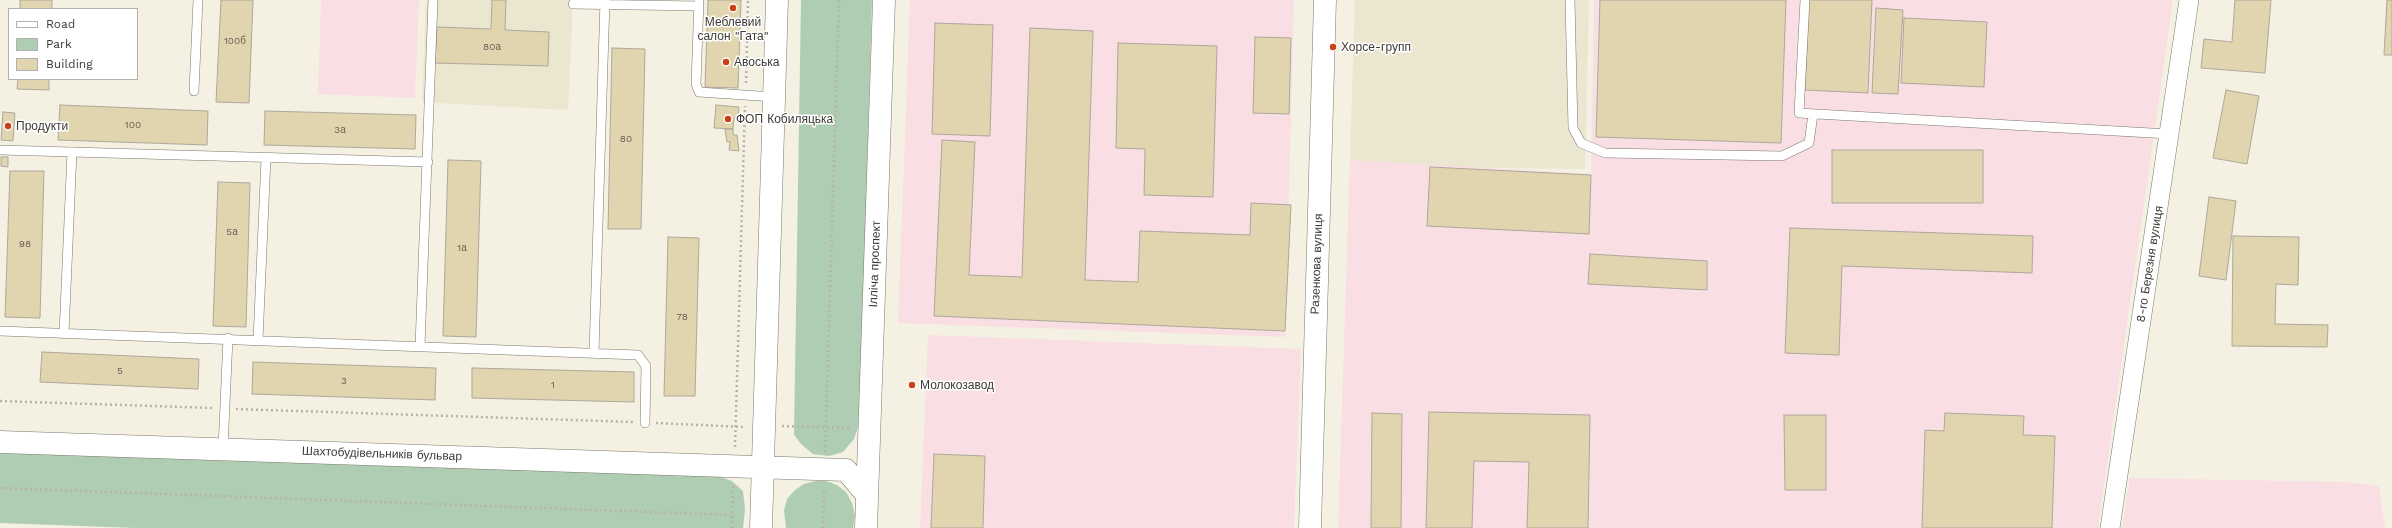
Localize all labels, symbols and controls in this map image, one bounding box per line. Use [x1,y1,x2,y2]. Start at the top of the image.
marker: Меблевий салон "Гата" [728,3,738,13]
legend [8,8,138,80]
place label: Меблевий салон "Гата" [697,15,769,43]
text: Road [46,17,75,31]
house number: 100б [224,35,246,47]
text: Park [46,37,72,51]
place label: Хорсе-групп [1341,40,1411,54]
house number: 80а [483,41,501,53]
marker: Хорсе-групп [1328,42,1338,52]
place label: Авоська [734,55,779,69]
text: Building [46,57,93,71]
marker: Авоська [721,57,731,67]
place label: ФОП Кобиляцька [736,112,833,126]
marker: ФОП Кобиляцька [723,114,733,124]
place label: Продукти [16,119,68,133]
house number: 100 [125,119,141,131]
marker: Продукти [3,121,13,131]
house number: 3а [334,124,346,136]
house number: 80 [620,133,632,145]
street label: 8-го Березня вулиця [2134,205,2166,323]
street label: Разенкова вулиця [1308,213,1326,315]
street label: Ілліча проспект [866,220,884,308]
house number: 5а [226,226,238,238]
house number: 98 [19,238,31,250]
house number: 1а [457,242,467,254]
house number: 78 [676,311,688,323]
house number: 5 [117,365,123,377]
house number: 3 [341,375,347,387]
place label: Молокозавод [920,378,994,392]
house number: 1 [551,379,555,391]
marker: Молокозавод [907,380,917,390]
street label: Шахтобудівельників бульвар [302,444,462,464]

